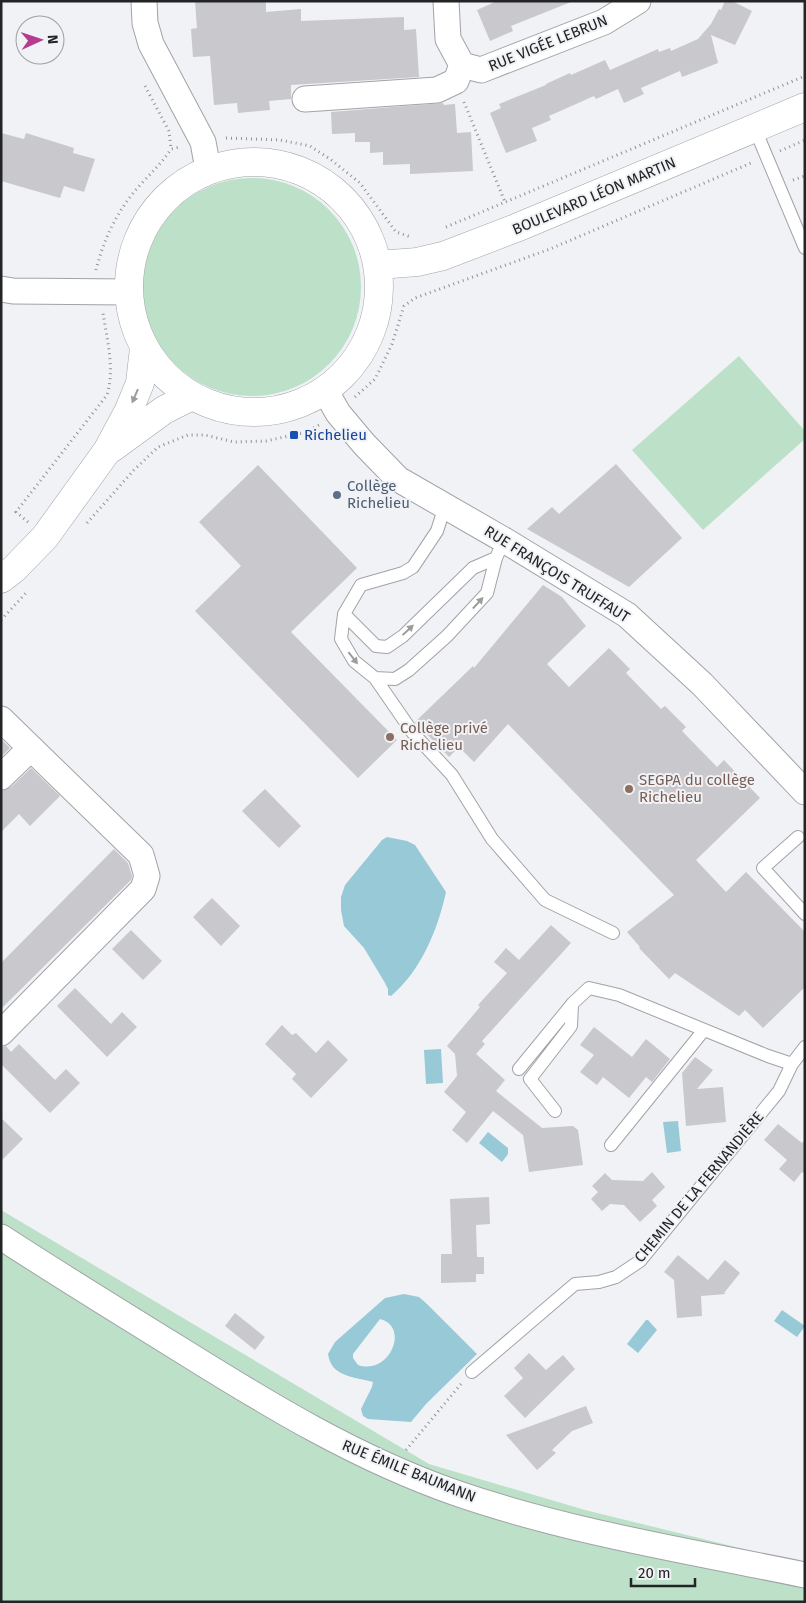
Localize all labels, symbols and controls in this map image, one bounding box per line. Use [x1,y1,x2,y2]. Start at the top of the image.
street label: RUE VIGÉE LEBRUN [486,11,610,75]
north arrow [15,15,65,65]
text: N [44,34,61,44]
street label: BOULEVARD LÉON MARTIN [510,153,678,239]
one-way arrow [130,389,138,403]
place label: Richelieu [304,426,367,444]
marker: Richelieu [288,429,300,441]
place label: Collège Richelieu [347,477,410,512]
marker: Collège Richelieu [331,489,343,501]
street label: RUE FRANÇOIS TRUFFAUT [481,522,633,626]
one-way arrow [472,597,484,609]
one-way arrow [402,624,414,636]
one-way arrow [348,651,359,664]
place label: Collège privé Richelieu [400,719,488,754]
marker: Collège privé Richelieu [384,731,396,743]
place label: SEGPA du collège Richelieu [639,771,755,806]
marker: SEGPA du collège Richelieu [623,783,635,795]
street label: CHEMIN DE LA FERNANDIÈRE [631,1108,767,1266]
street label: RUE ÉMILE BAUMANN [339,1436,479,1506]
scale bar [631,1556,695,1588]
text: 20 m [638,1564,671,1582]

